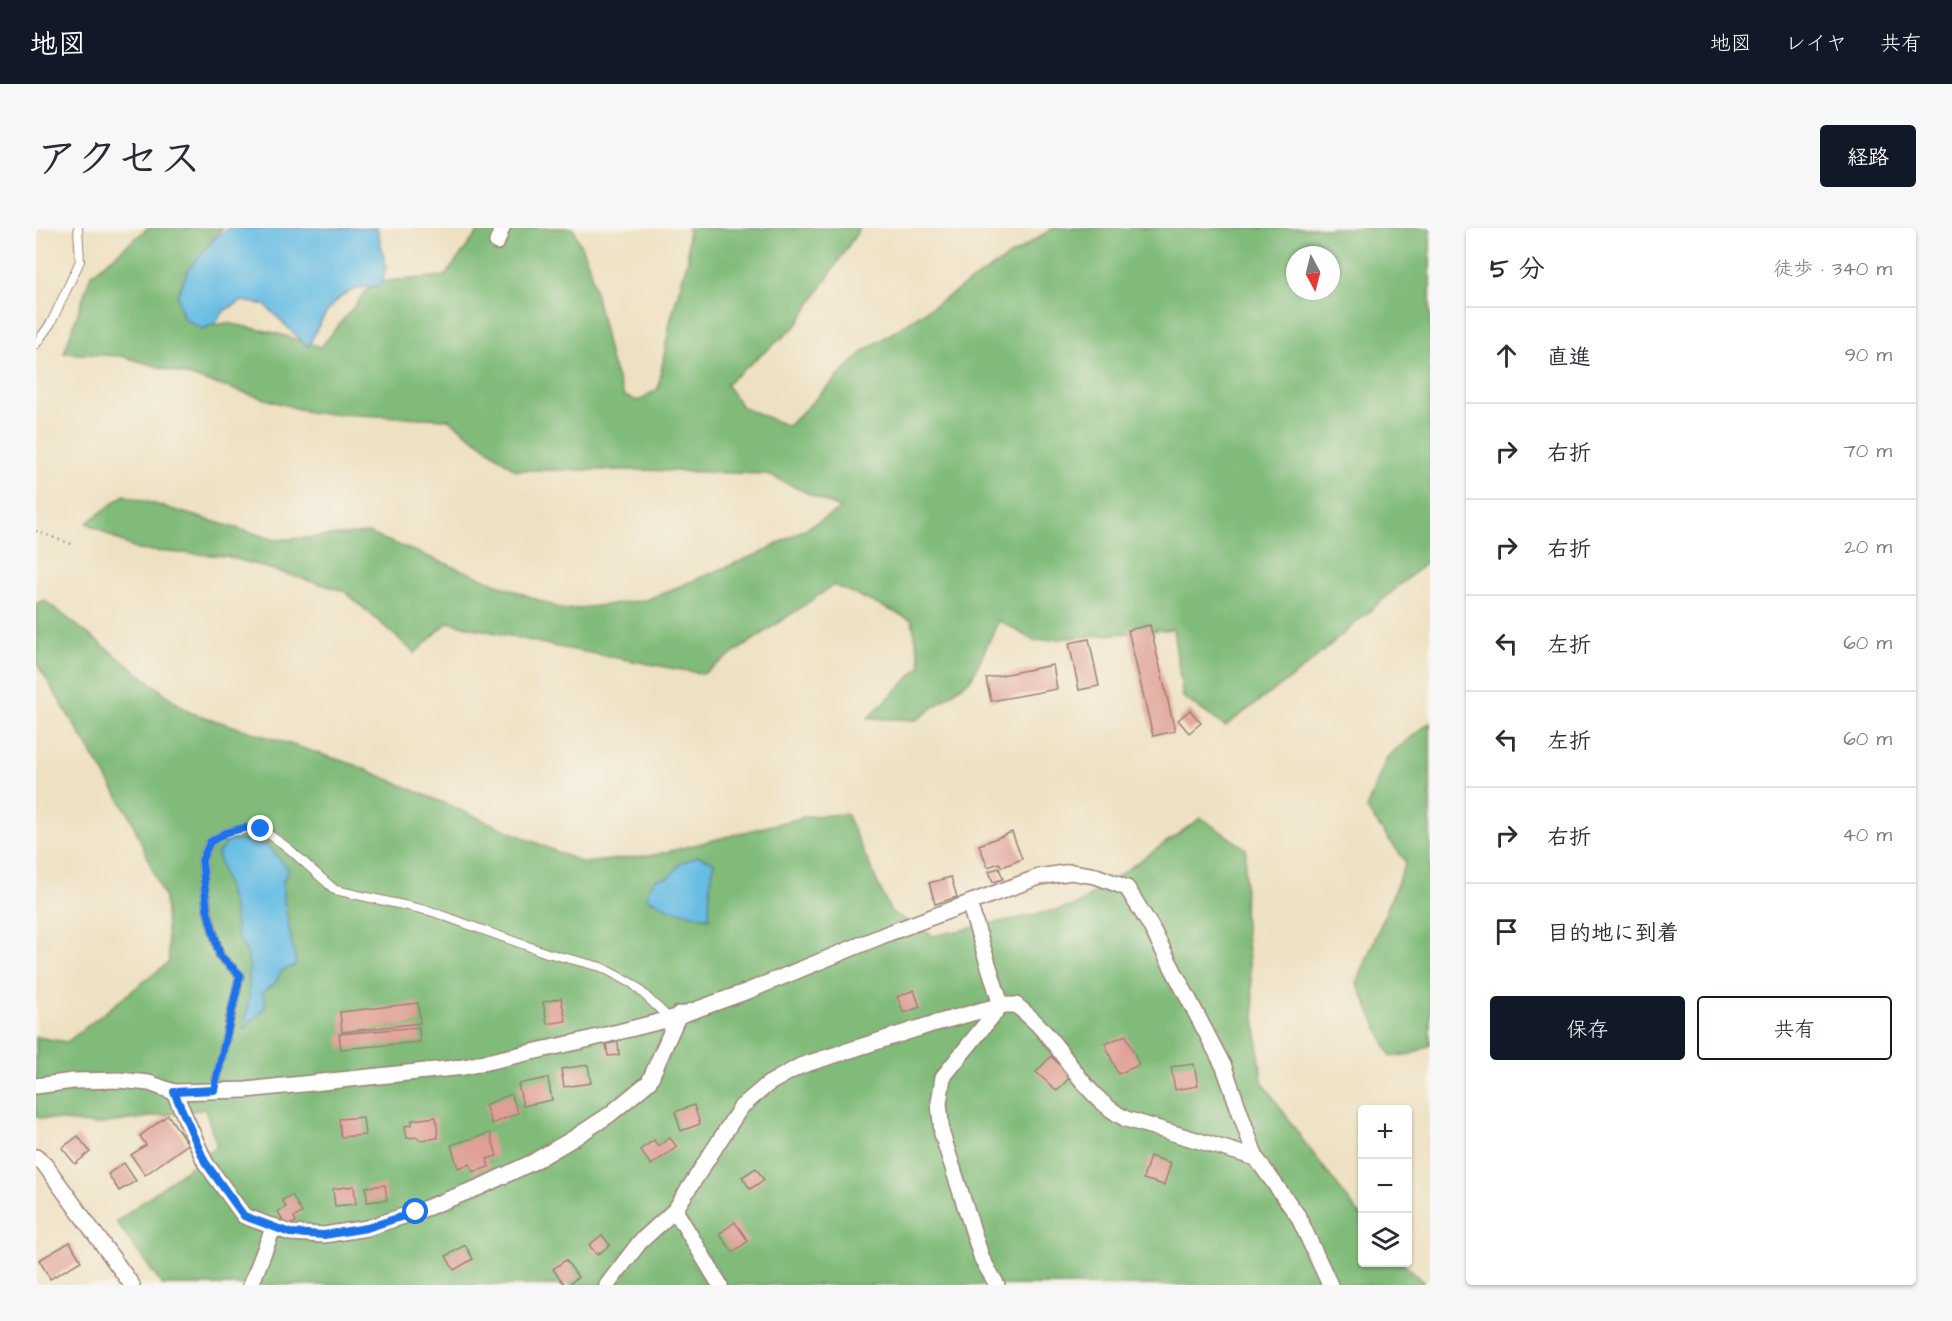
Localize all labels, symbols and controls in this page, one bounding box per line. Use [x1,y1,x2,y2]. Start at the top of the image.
text: 地図 [30,25,86,64]
text: 地図 [1710,29,1752,58]
text: レイヤ [1785,29,1847,58]
text: 共有 [1880,29,1922,58]
button: 経路 [1820,125,1916,187]
text: アクセス [36,131,201,189]
north arrow [1286,246,1340,300]
text: 5 分 [1490,251,1545,287]
text: 徒歩 · 340 m [1773,255,1892,283]
icon: ahead [1490,339,1523,372]
text: 90 m [1844,341,1892,369]
text: 直進 [1547,342,1591,373]
icon: right [1490,435,1523,468]
text: 70 m [1844,437,1892,465]
text: 右折 [1547,438,1591,469]
icon: right [1490,531,1523,564]
text: 20 m [1844,533,1892,561]
text: 右折 [1547,534,1591,565]
icon: left [1490,627,1523,660]
text: 60 m [1843,629,1892,657]
text: 左折 [1547,630,1591,661]
icon: left [1490,723,1523,756]
text: 60 m [1843,725,1892,753]
text: 左折 [1547,726,1591,757]
route end [247,815,273,841]
icon: right [1490,819,1523,852]
text: 40 m [1842,821,1892,849]
text: 右折 [1547,822,1591,853]
icon: arrive [1490,915,1523,948]
text: 目的地に到着 [1547,918,1679,949]
button: 保存 [1490,996,1685,1060]
button: 共有 [1697,996,1892,1060]
map controls [1358,1105,1412,1267]
button: + [1358,1105,1412,1159]
button: − [1358,1159,1412,1213]
route start [402,1198,428,1224]
button: layers [1358,1213,1412,1267]

